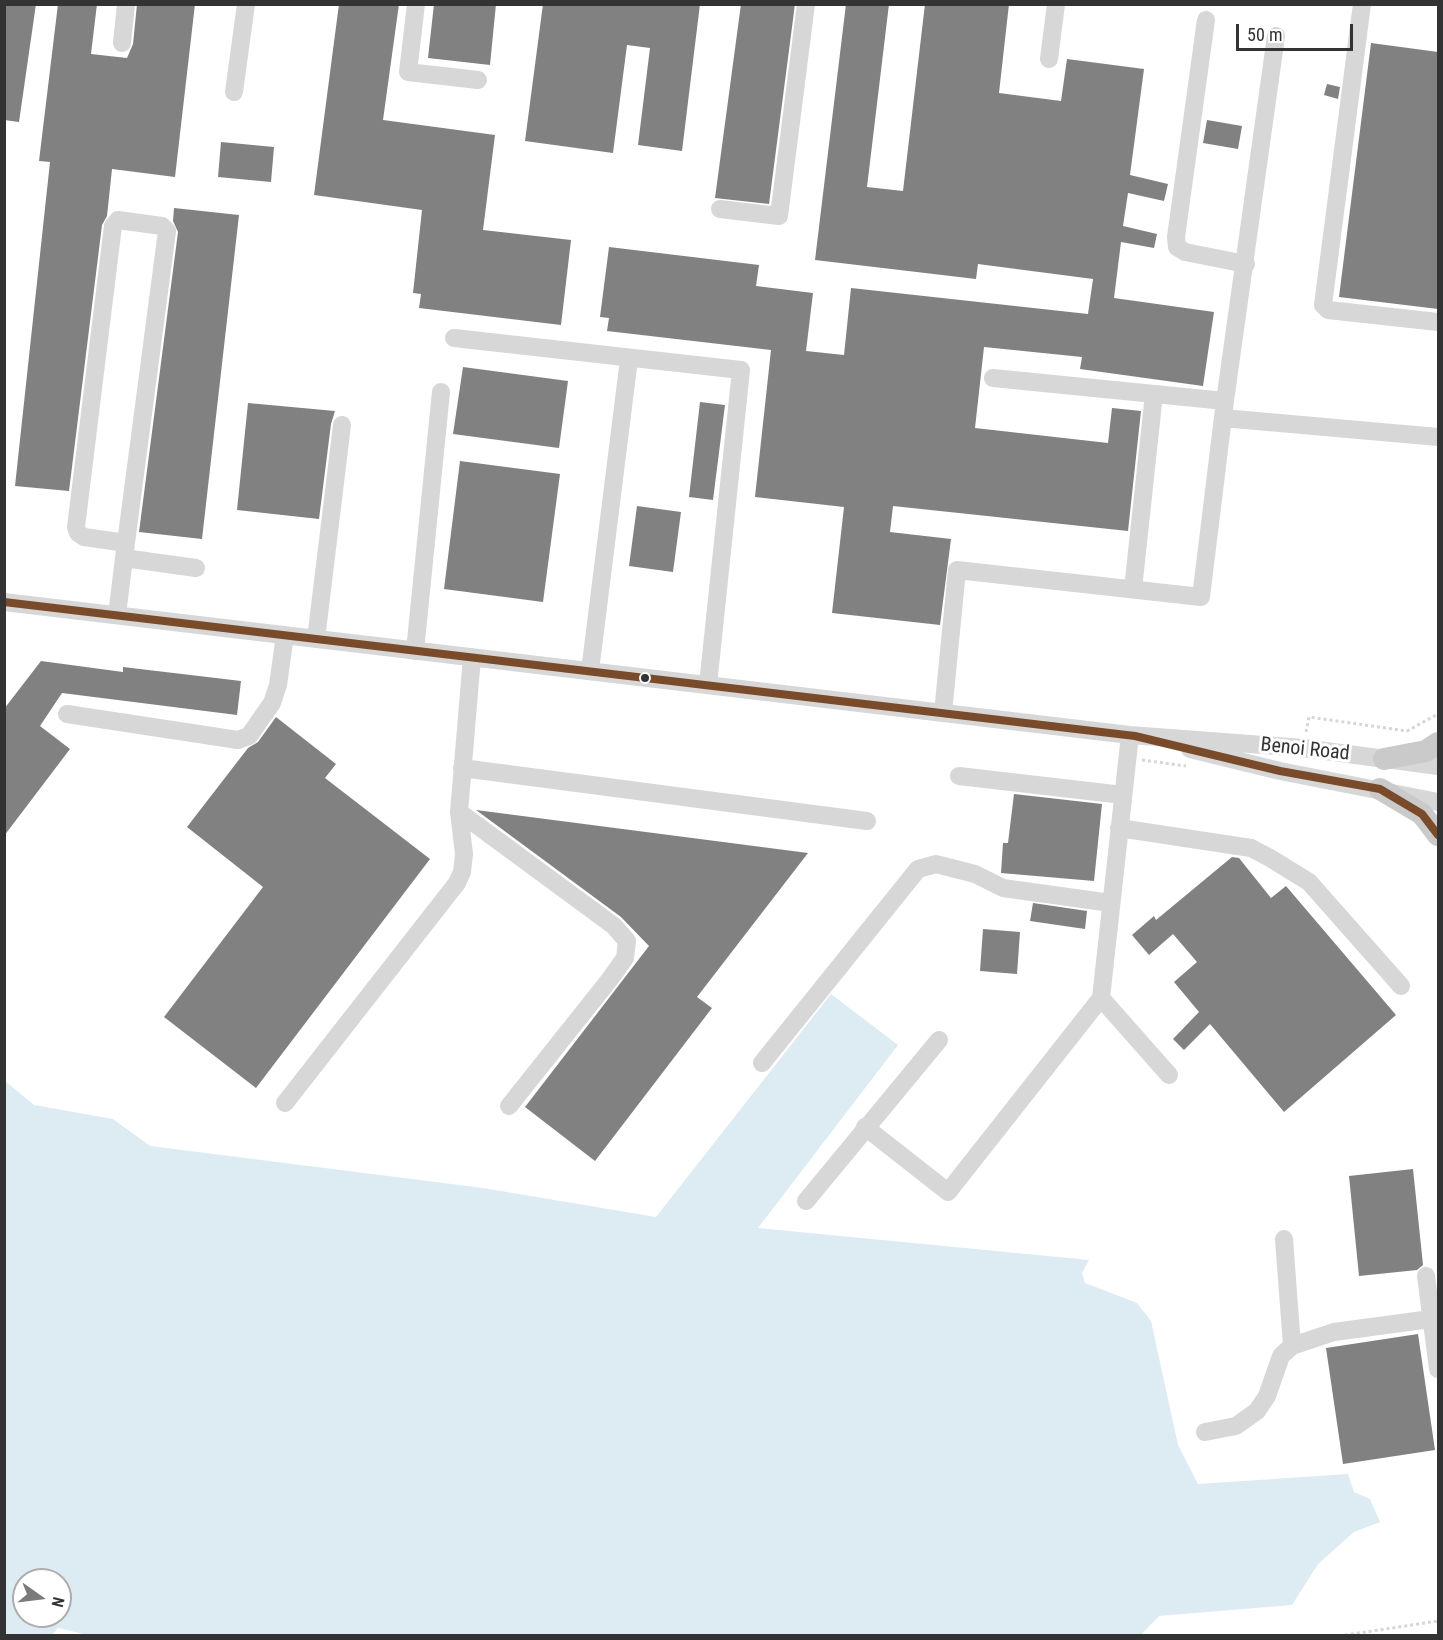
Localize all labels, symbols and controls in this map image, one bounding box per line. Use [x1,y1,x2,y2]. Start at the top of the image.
scale bar [1239,12,1356,50]
text: 50 m [1247,24,1282,45]
unlabelled marker [639,672,651,684]
street label: Benoi Road [1259,733,1351,767]
north arrow [12,1568,72,1628]
text: N [48,1595,68,1609]

